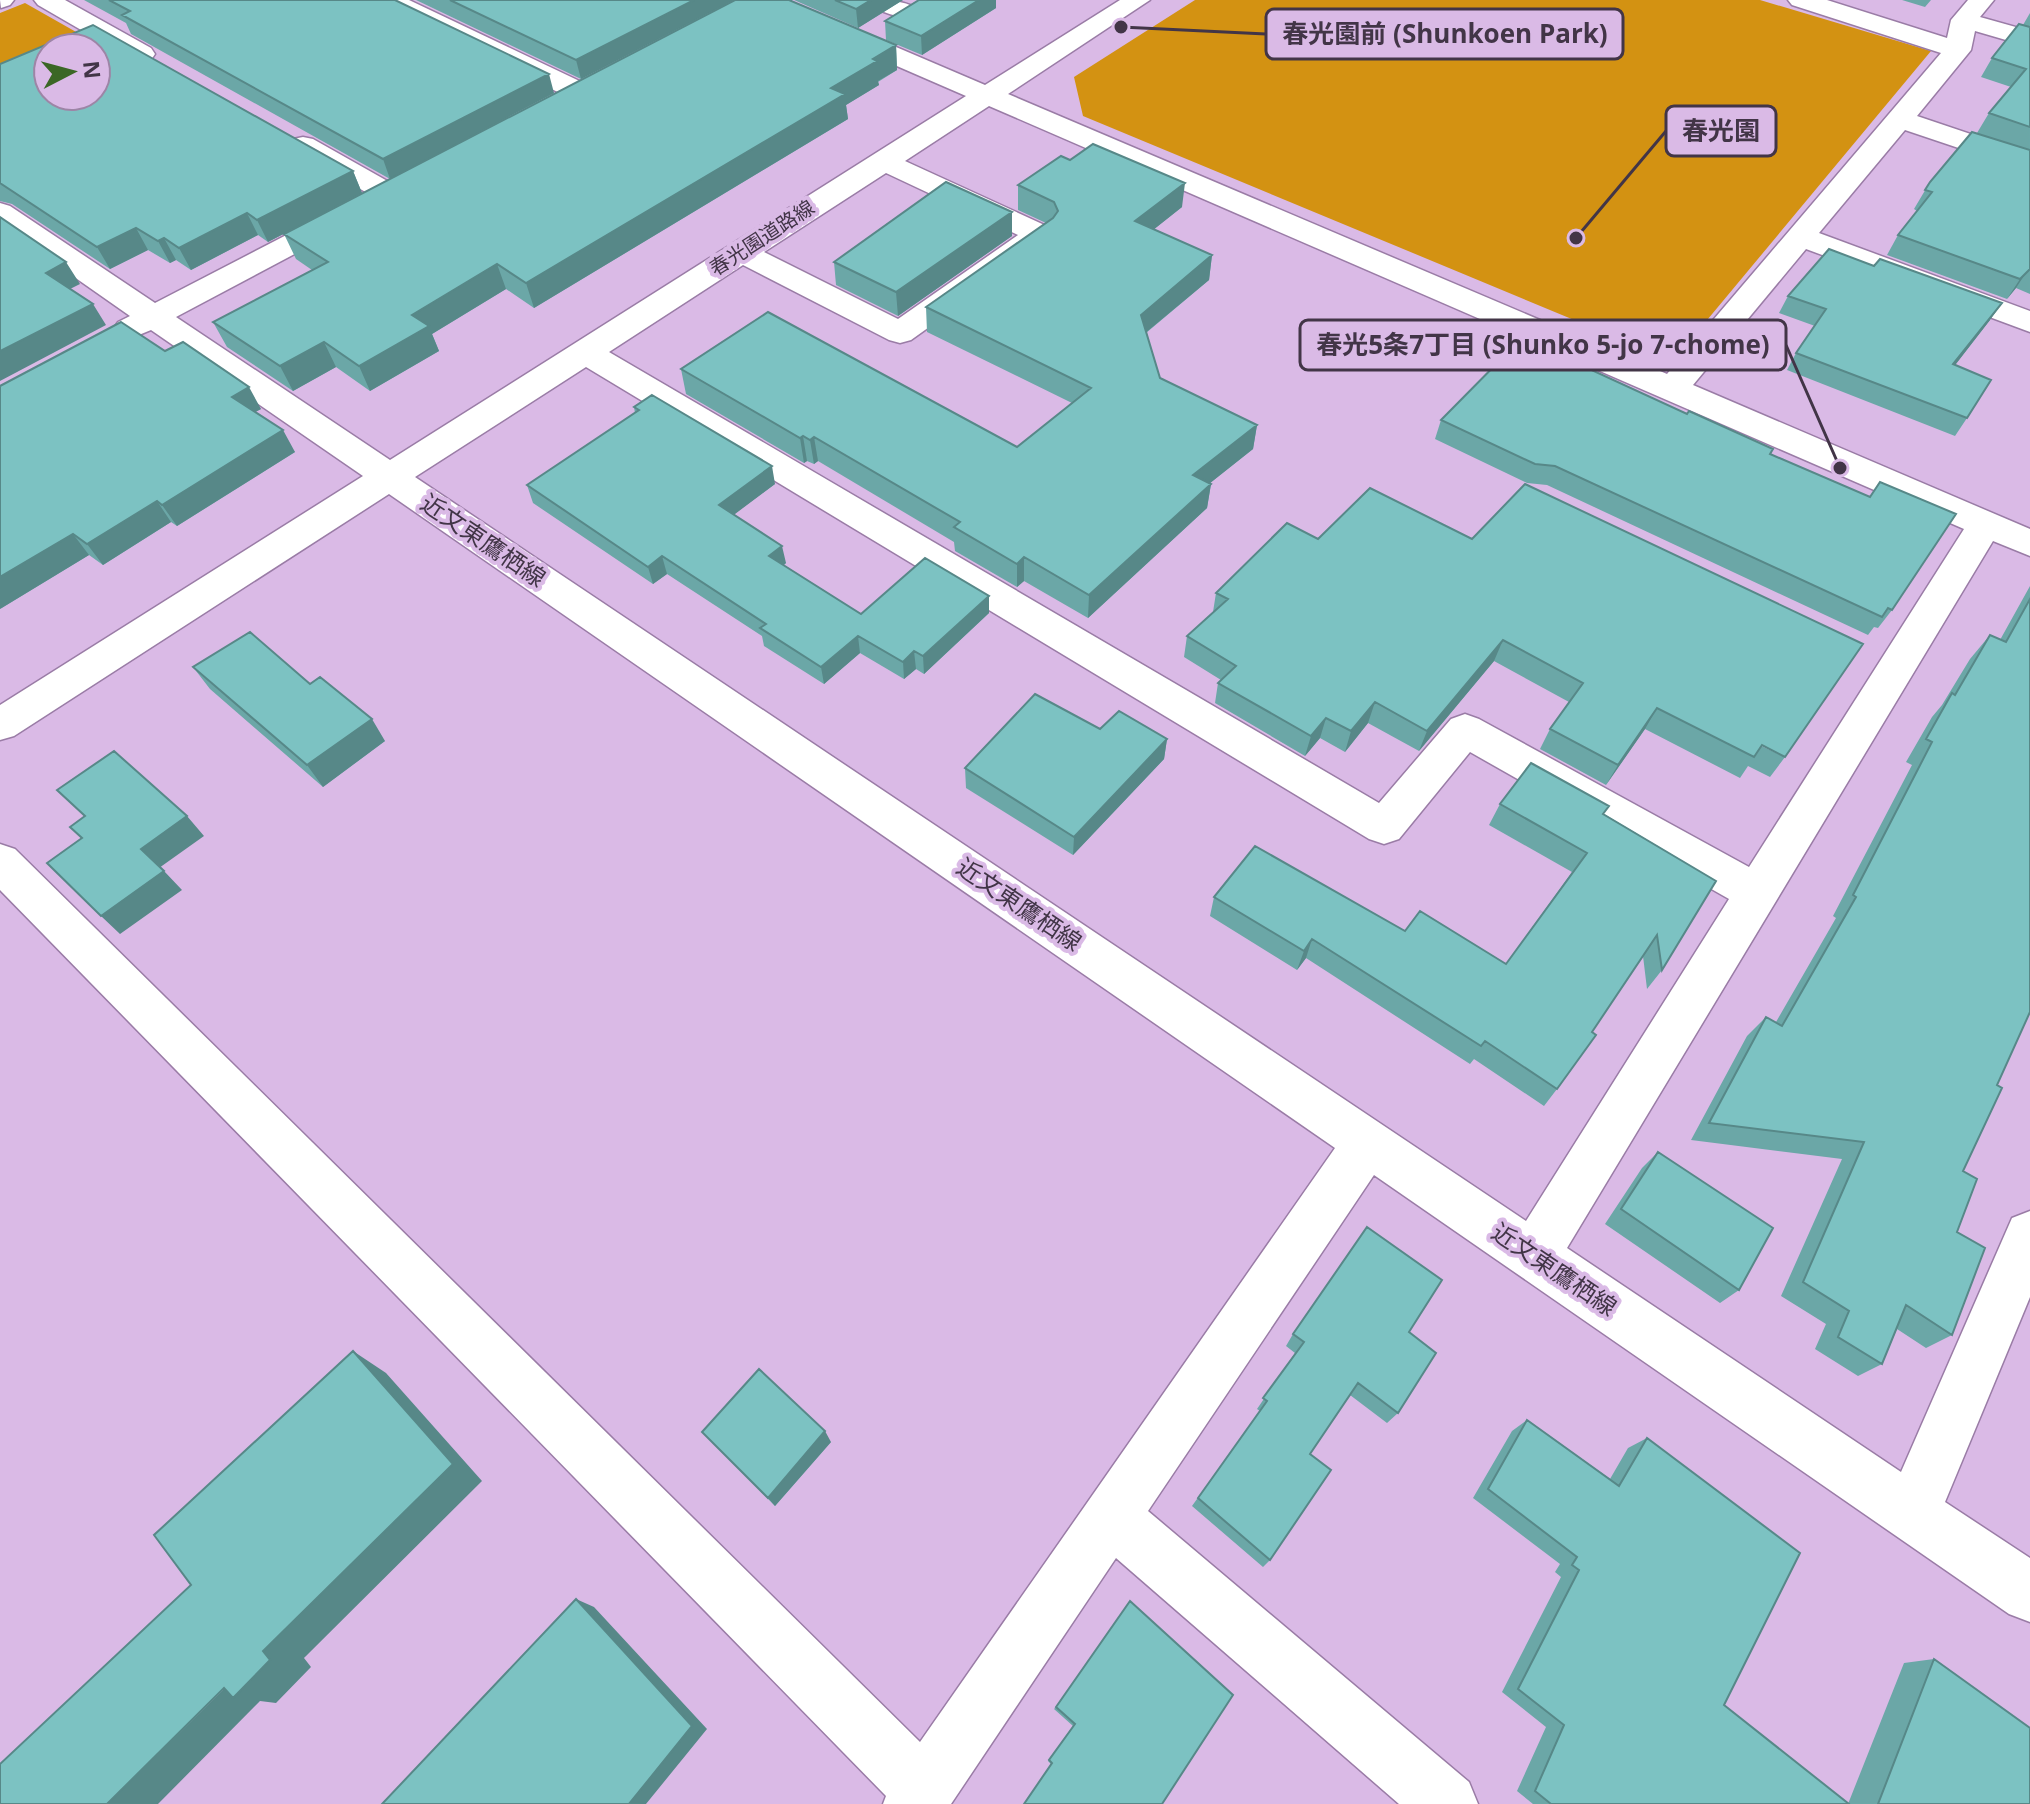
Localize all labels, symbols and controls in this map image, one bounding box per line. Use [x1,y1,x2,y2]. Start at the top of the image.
callout: 春光園前 (Shunkoen Park) [1266,9,1623,59]
text: 春光園前 (Shunkoen Park) [1282,15,1608,51]
north arrow [32,32,112,112]
text: N [77,59,109,80]
callout: 春光園 [1666,106,1776,156]
text: 春光園 [1682,112,1760,148]
street label: 春光園道路線 [704,194,819,282]
callout: 春光5条7丁目 (Shunko 5-jo 7-chome) [1300,320,1786,370]
text: 春光5条7丁目 (Shunko 5-jo 7-chome) [1316,326,1770,362]
street label: 近文東鷹栖線 [415,486,553,594]
street label: 近文東鷹栖線 [951,850,1089,958]
street label: 近文東鷹栖線 [1486,1215,1624,1323]

